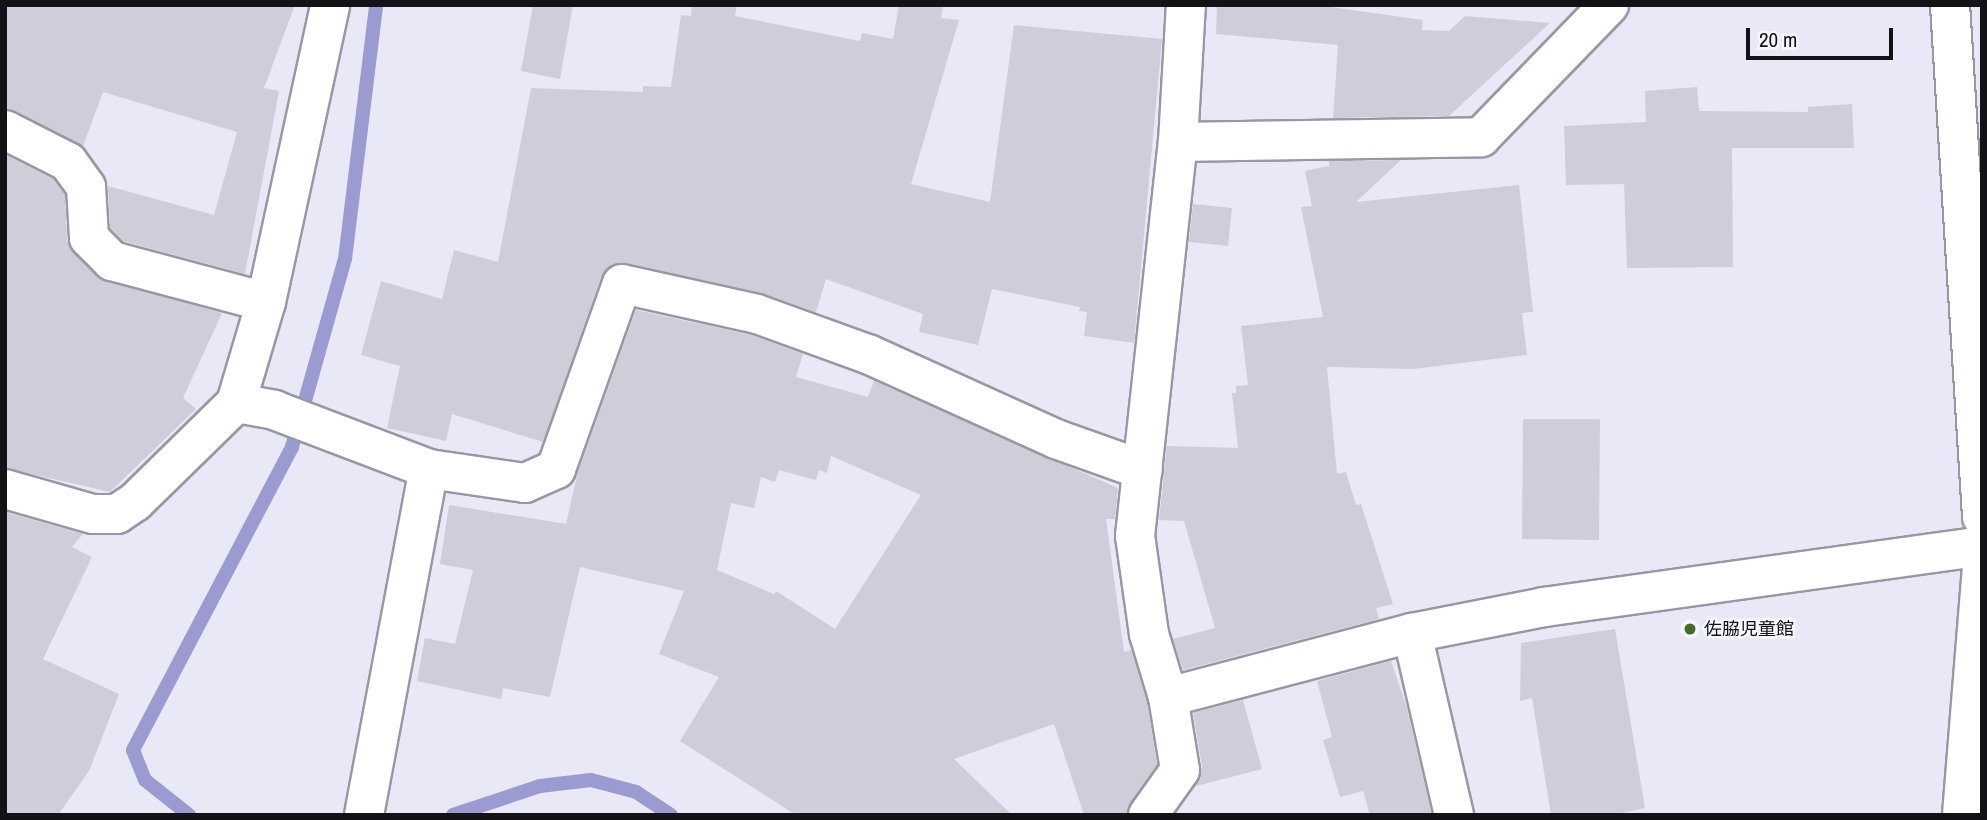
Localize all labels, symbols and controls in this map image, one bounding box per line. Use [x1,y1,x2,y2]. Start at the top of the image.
scale bar [1749,14,1896,58]
text: 20 m [1759,25,1797,54]
place label: 佐脇児童館 [1704,618,1794,640]
marker: 佐脇児童館 [1682,621,1698,637]

